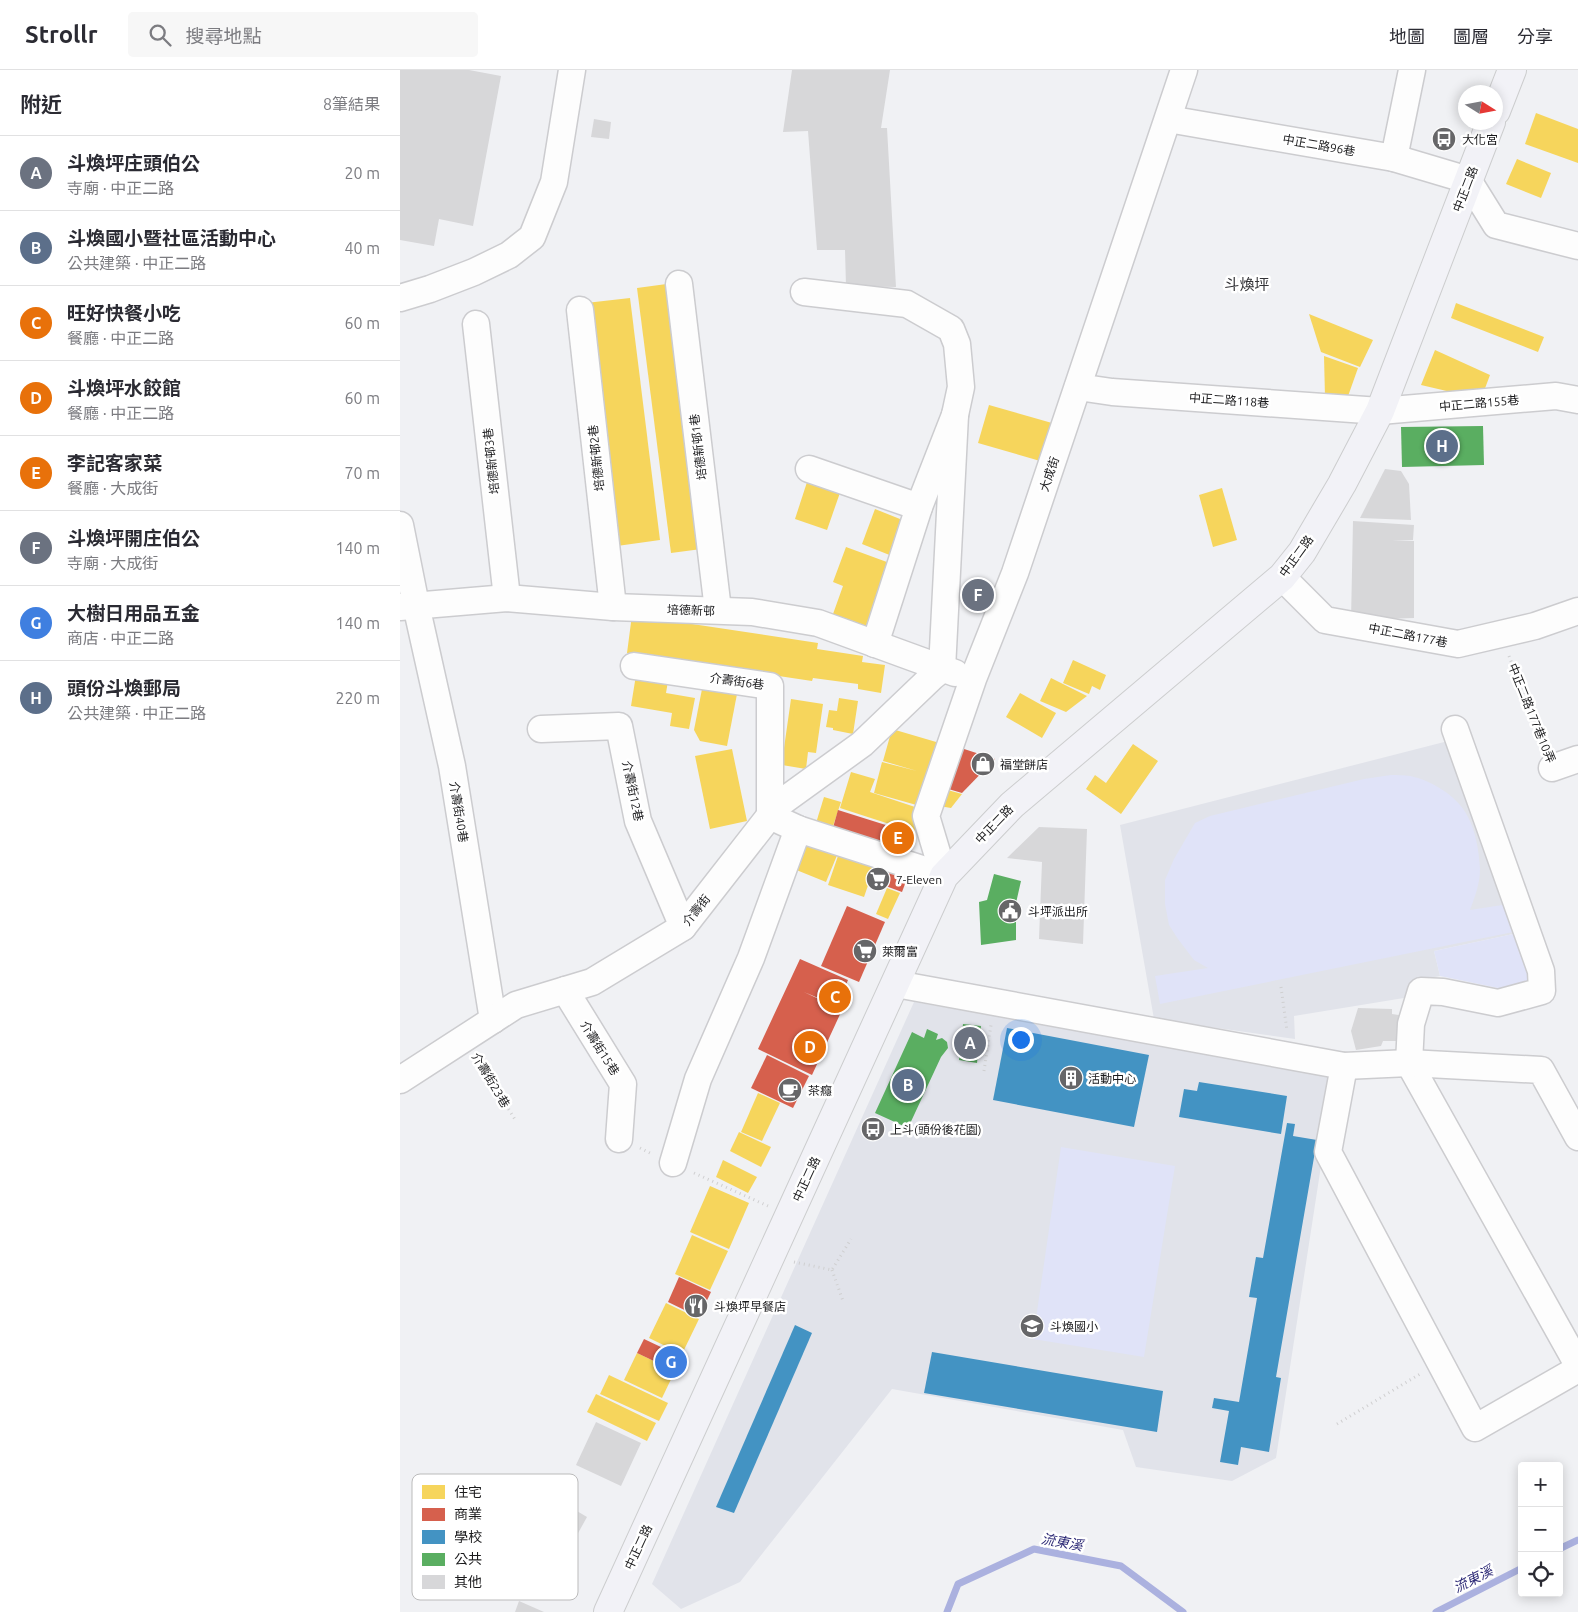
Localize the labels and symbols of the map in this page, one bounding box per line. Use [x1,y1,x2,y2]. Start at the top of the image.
north arrow [1458,85,1503,130]
bus stop icon: 大化宮 [1431,126,1457,152]
street label: 中正二路96巷 [1282,132,1356,158]
place label: 大化宮 [1462,133,1498,146]
street label: 中正二路 [1450,164,1480,214]
district label: 斗煥坪 [1224,276,1270,293]
street label: 中正二路118巷 [1188,391,1270,409]
street label: 中正二路155巷 [1438,393,1520,413]
street label: 培德新邨1巷 [687,413,709,481]
street label: 培德新邨2巷 [586,424,606,492]
street label: 培德新邨3巷 [481,427,501,495]
pin: H [1426,427,1458,465]
street label: 大成街 [1037,455,1061,493]
street label: 中正二路 [1277,533,1315,579]
pin: F [962,576,994,614]
street label: 培德新邨 [667,603,715,617]
street label: 中正二路177巷 [1367,621,1449,649]
street label: 中正二路177巷10弄 [1506,661,1558,765]
street label: 介壽街6巷 [709,671,765,691]
shop icon: 福堂餅店 [970,751,996,777]
place label: 福堂餅店 [1000,758,1048,771]
street label: 介壽街12巷 [620,760,646,822]
street label: 介壽街40巷 [448,781,470,843]
street label: 中正二路 [973,802,1015,846]
pin: E [882,819,914,857]
supermarket icon: 7-Eleven [865,866,891,892]
place label: 7-Eleven [896,873,942,886]
street label: 介壽街 [680,892,712,928]
public building icon: 斗坪派出所 [997,898,1023,924]
place label: 斗坪派出所 [1028,905,1088,918]
supermarket icon: 萊爾富 [852,938,878,964]
place label: 萊爾富 [882,945,918,958]
pin: C [819,978,851,1016]
street label: 介壽街15巷 [578,1018,622,1078]
pin: A [954,1024,986,1062]
your location [1008,1027,1034,1053]
pin: D [794,1028,826,1066]
street label: 介壽街23巷 [470,1050,512,1110]
building icon: 活動中心 [1058,1065,1084,1091]
pin: B [892,1066,924,1104]
place label: 活動中心 [1088,1072,1136,1085]
cafe icon: 茶癮 [777,1077,803,1103]
place label: 茶癮 [808,1084,832,1097]
bus stop icon: 上斗(頭份後花園) [860,1116,886,1142]
place label: 上斗(頭份後花園) [890,1123,982,1137]
street label: 中正二路 [790,1154,822,1204]
restaurant icon: 斗煥坪早餐店 [683,1293,709,1319]
place label: 斗煥坪早餐店 [714,1300,786,1313]
school or university icon: 斗煥國小 [1019,1313,1045,1339]
place label: 斗煥國小 [1050,1320,1098,1333]
pin: G [655,1343,687,1381]
legend [412,1474,578,1600]
text: 住宅 [454,1484,482,1500]
text: 商業 [454,1506,482,1522]
street label: 中正二路 [622,1522,654,1572]
text: 學校 [454,1529,482,1545]
water label: 流東溪 [1040,1530,1086,1554]
text: 公共 [454,1551,482,1567]
water label: 流東溪 [1451,1561,1497,1596]
text: 其他 [454,1574,482,1590]

